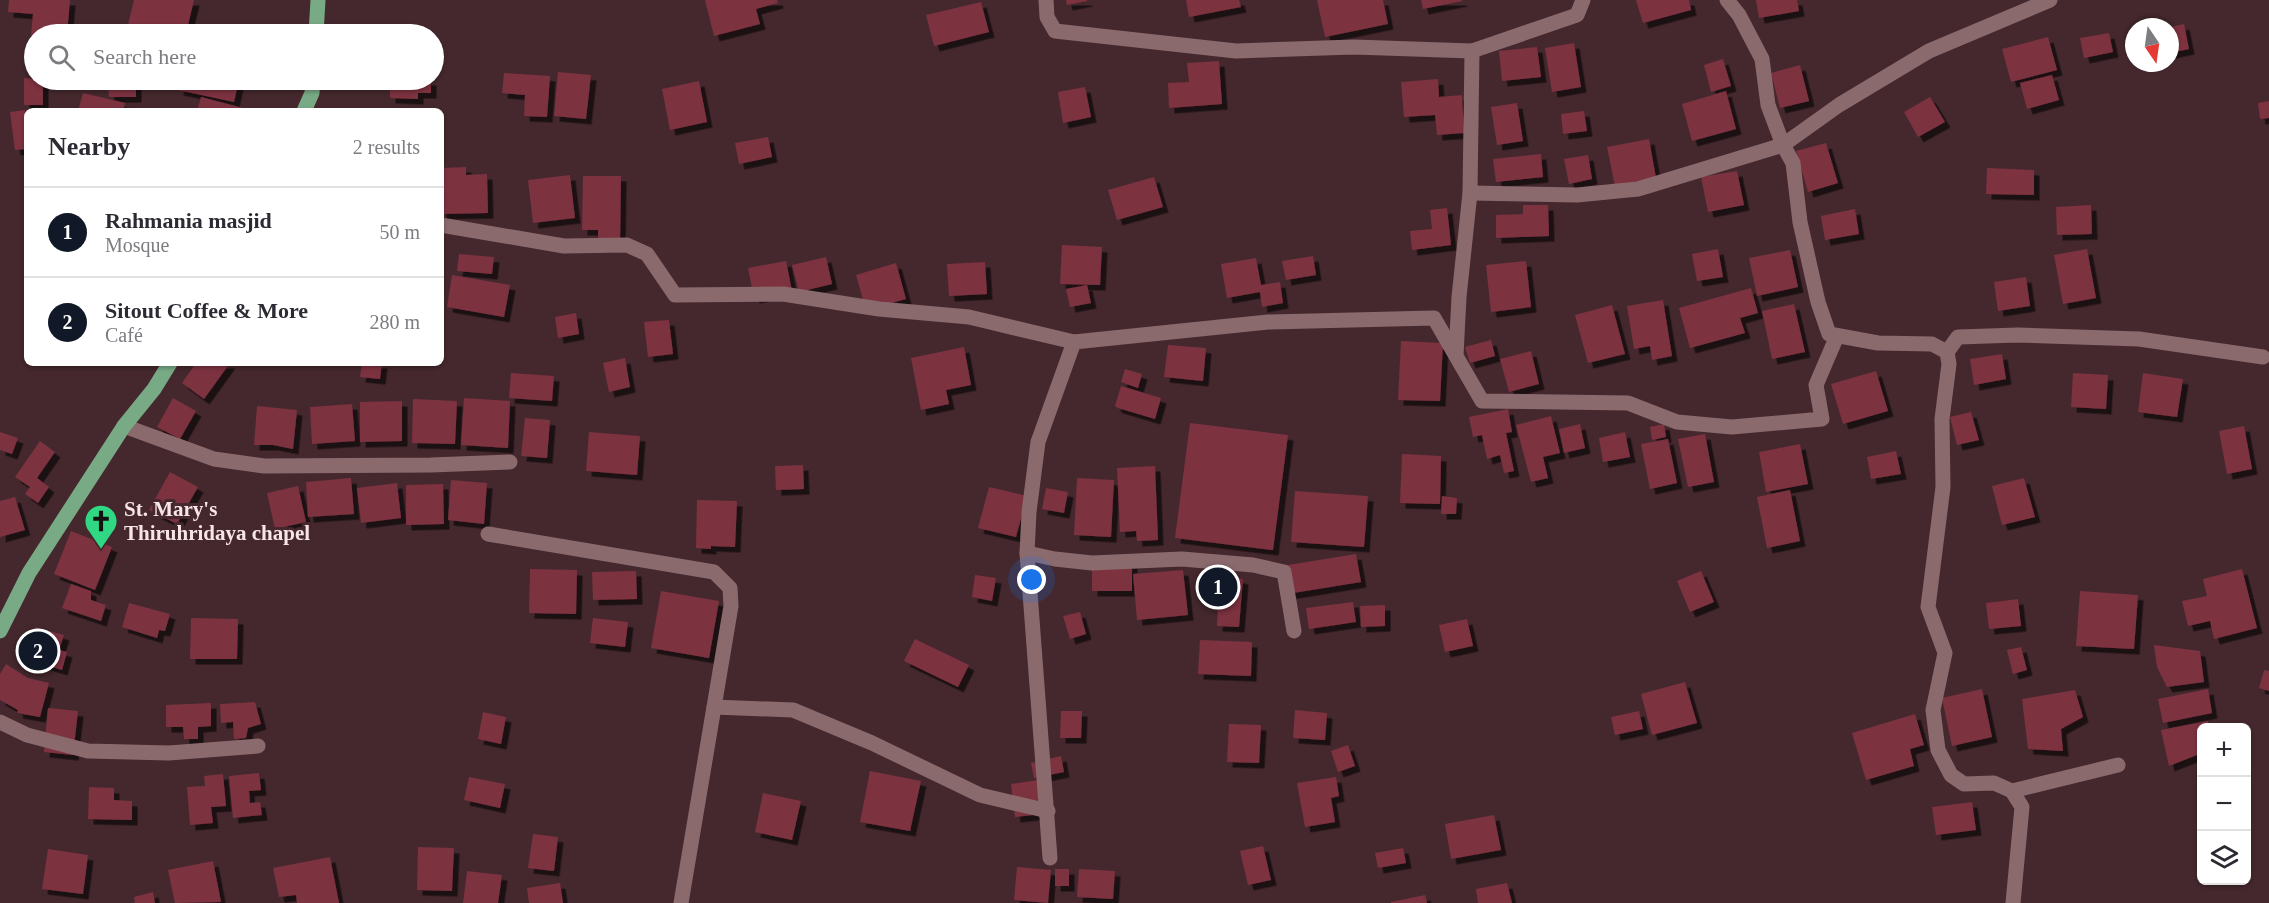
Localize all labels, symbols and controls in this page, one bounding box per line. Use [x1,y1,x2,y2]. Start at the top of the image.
north arrow [2125,18,2179,72]
search box [24,24,444,90]
icon: search [45,41,78,74]
text: Search here [93,44,196,69]
text: Nearby [48,132,130,161]
text: 2 results [353,136,420,158]
text: Rahmania masjid [105,208,272,233]
text: 1 [63,221,73,243]
text: 50 m [379,221,420,243]
text: Mosque [105,234,169,256]
text: Sitout Coffee & More [105,298,308,323]
text: 2 [63,311,73,333]
text: 280 m [369,311,420,333]
text: Café [105,324,143,346]
place label: St. Mary's Thiruhridaya chapel [124,497,310,545]
church icon: St. Mary's Thiruhridaya chapel [83,503,119,550]
pin: 1 [1198,564,1238,610]
your location [1017,565,1046,594]
pin: 2 [18,628,57,674]
map controls [2197,723,2251,885]
button: + [2197,723,2251,777]
button: − [2197,777,2251,831]
button: layers [2197,831,2251,885]

